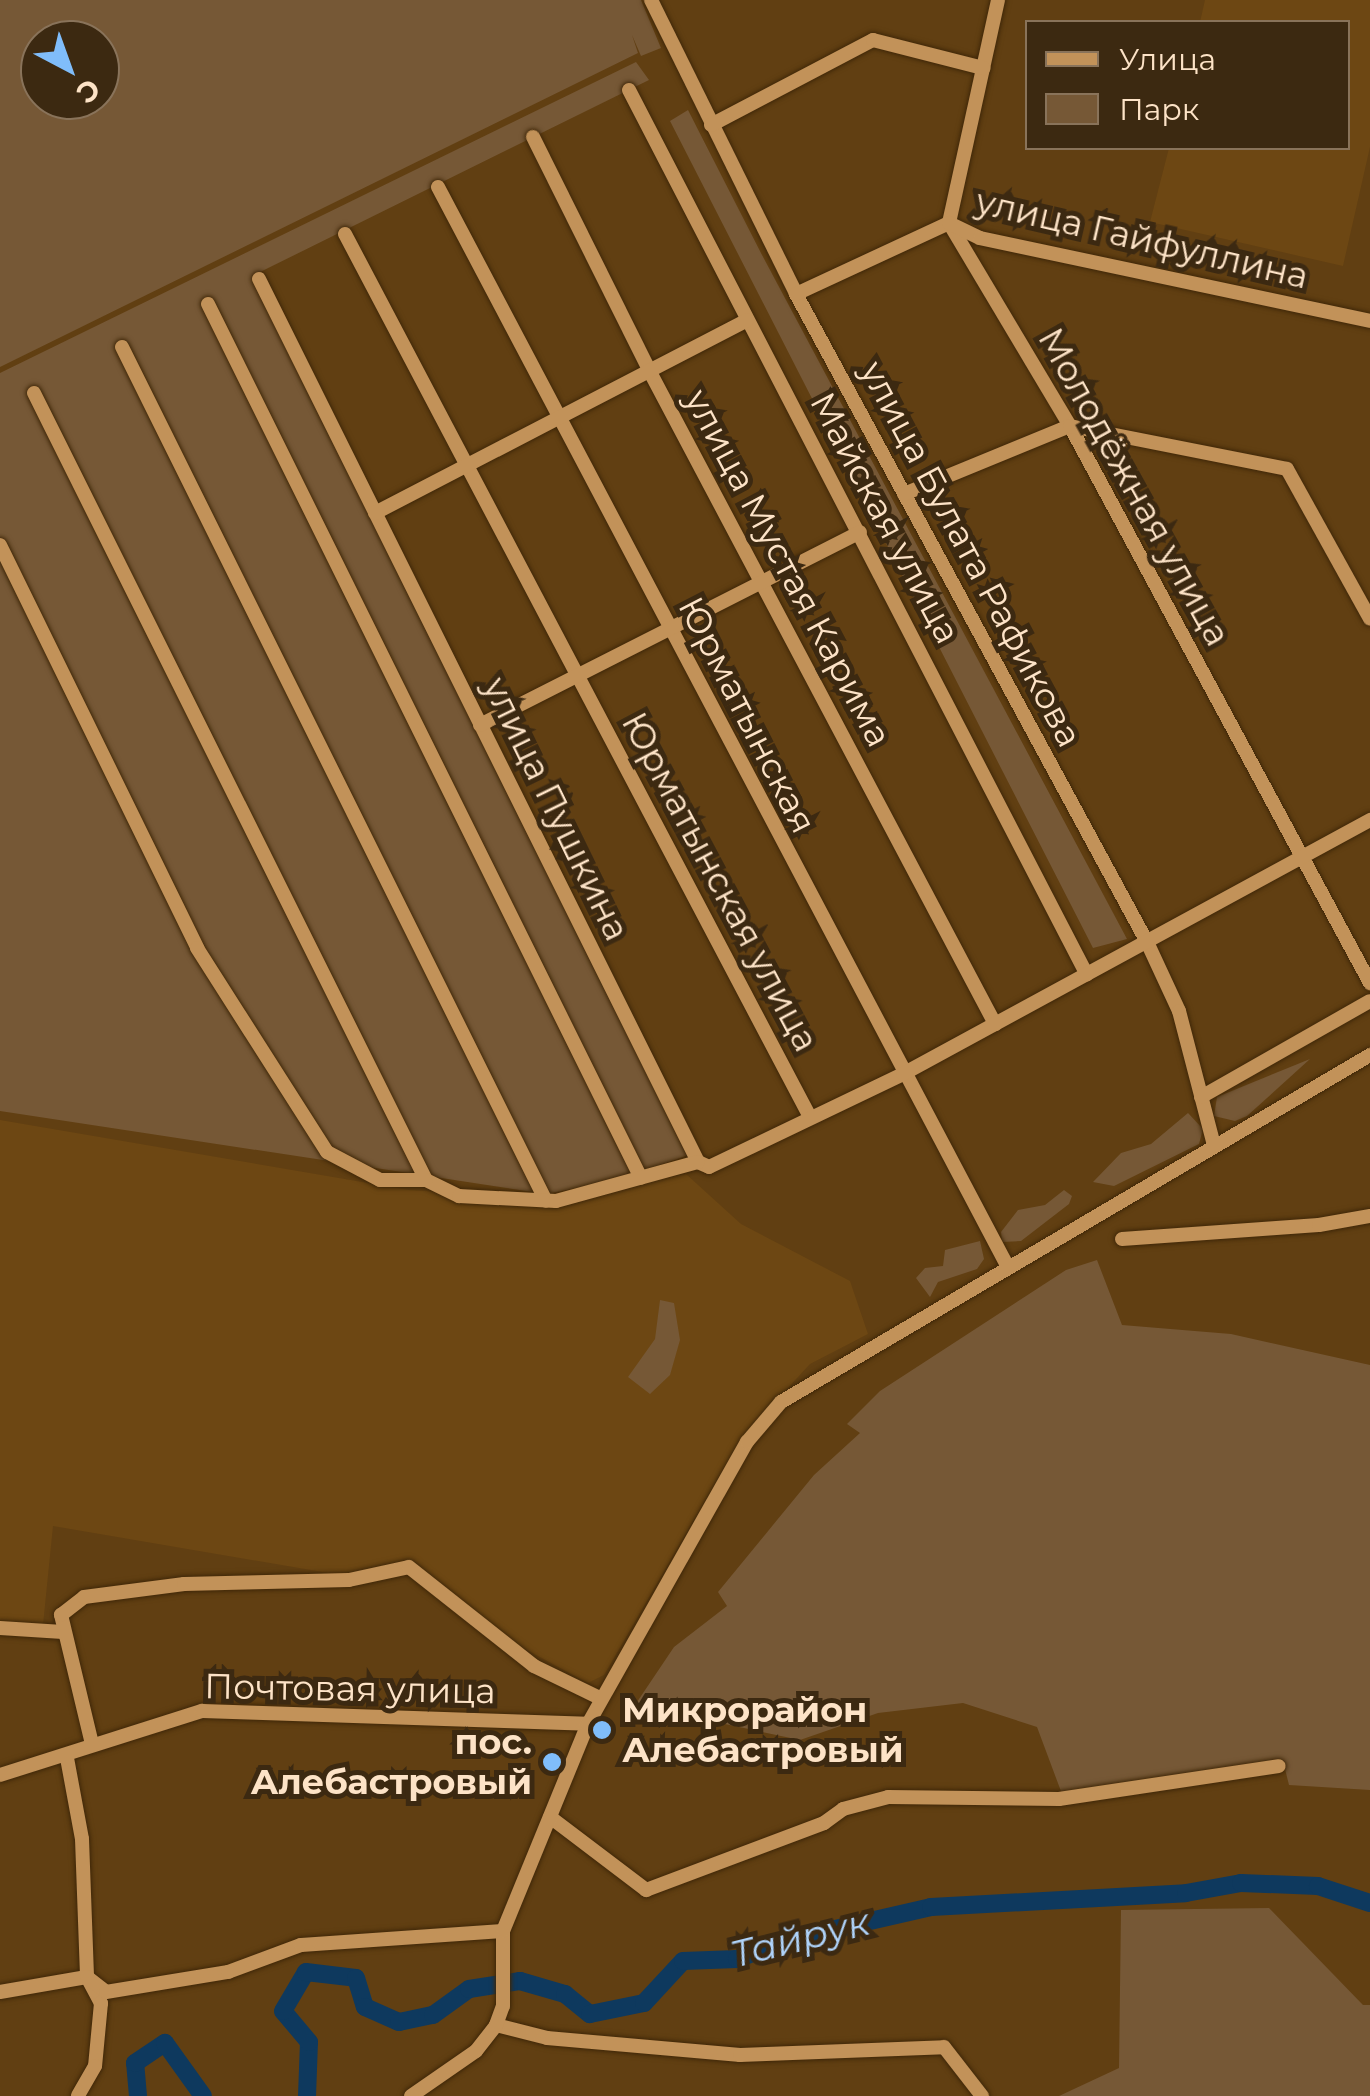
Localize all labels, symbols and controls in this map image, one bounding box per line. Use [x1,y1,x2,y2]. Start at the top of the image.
north arrow [20,20,120,120]
legend [1025,20,1350,150]
text: Улица [1119,41,1216,78]
text: С [70,72,107,111]
text: Парк [1119,91,1199,128]
street label: улица Гайфуллина [972,180,1312,298]
street label: Молодёжная улица [1029,321,1239,653]
street label: улица Булата Рафикова [851,354,1091,754]
street label: улица Мустая Карима [676,382,900,754]
street label: Майская улица [801,385,969,651]
street label: Юрматынская [669,590,825,840]
street label: улица Пушкина [474,670,638,948]
street label: Юрматынская улица [613,705,827,1059]
street label: Почтовая улица [204,1665,496,1713]
place label: Микрорайон Алебастровый [622,1689,904,1771]
marker: Микрорайон Алебастровый [591,1719,613,1741]
place label: пос. Алебастровый [250,1721,532,1803]
marker: пос. Алебастровый [541,1751,563,1773]
water label: Тайрук [726,1899,874,1977]

